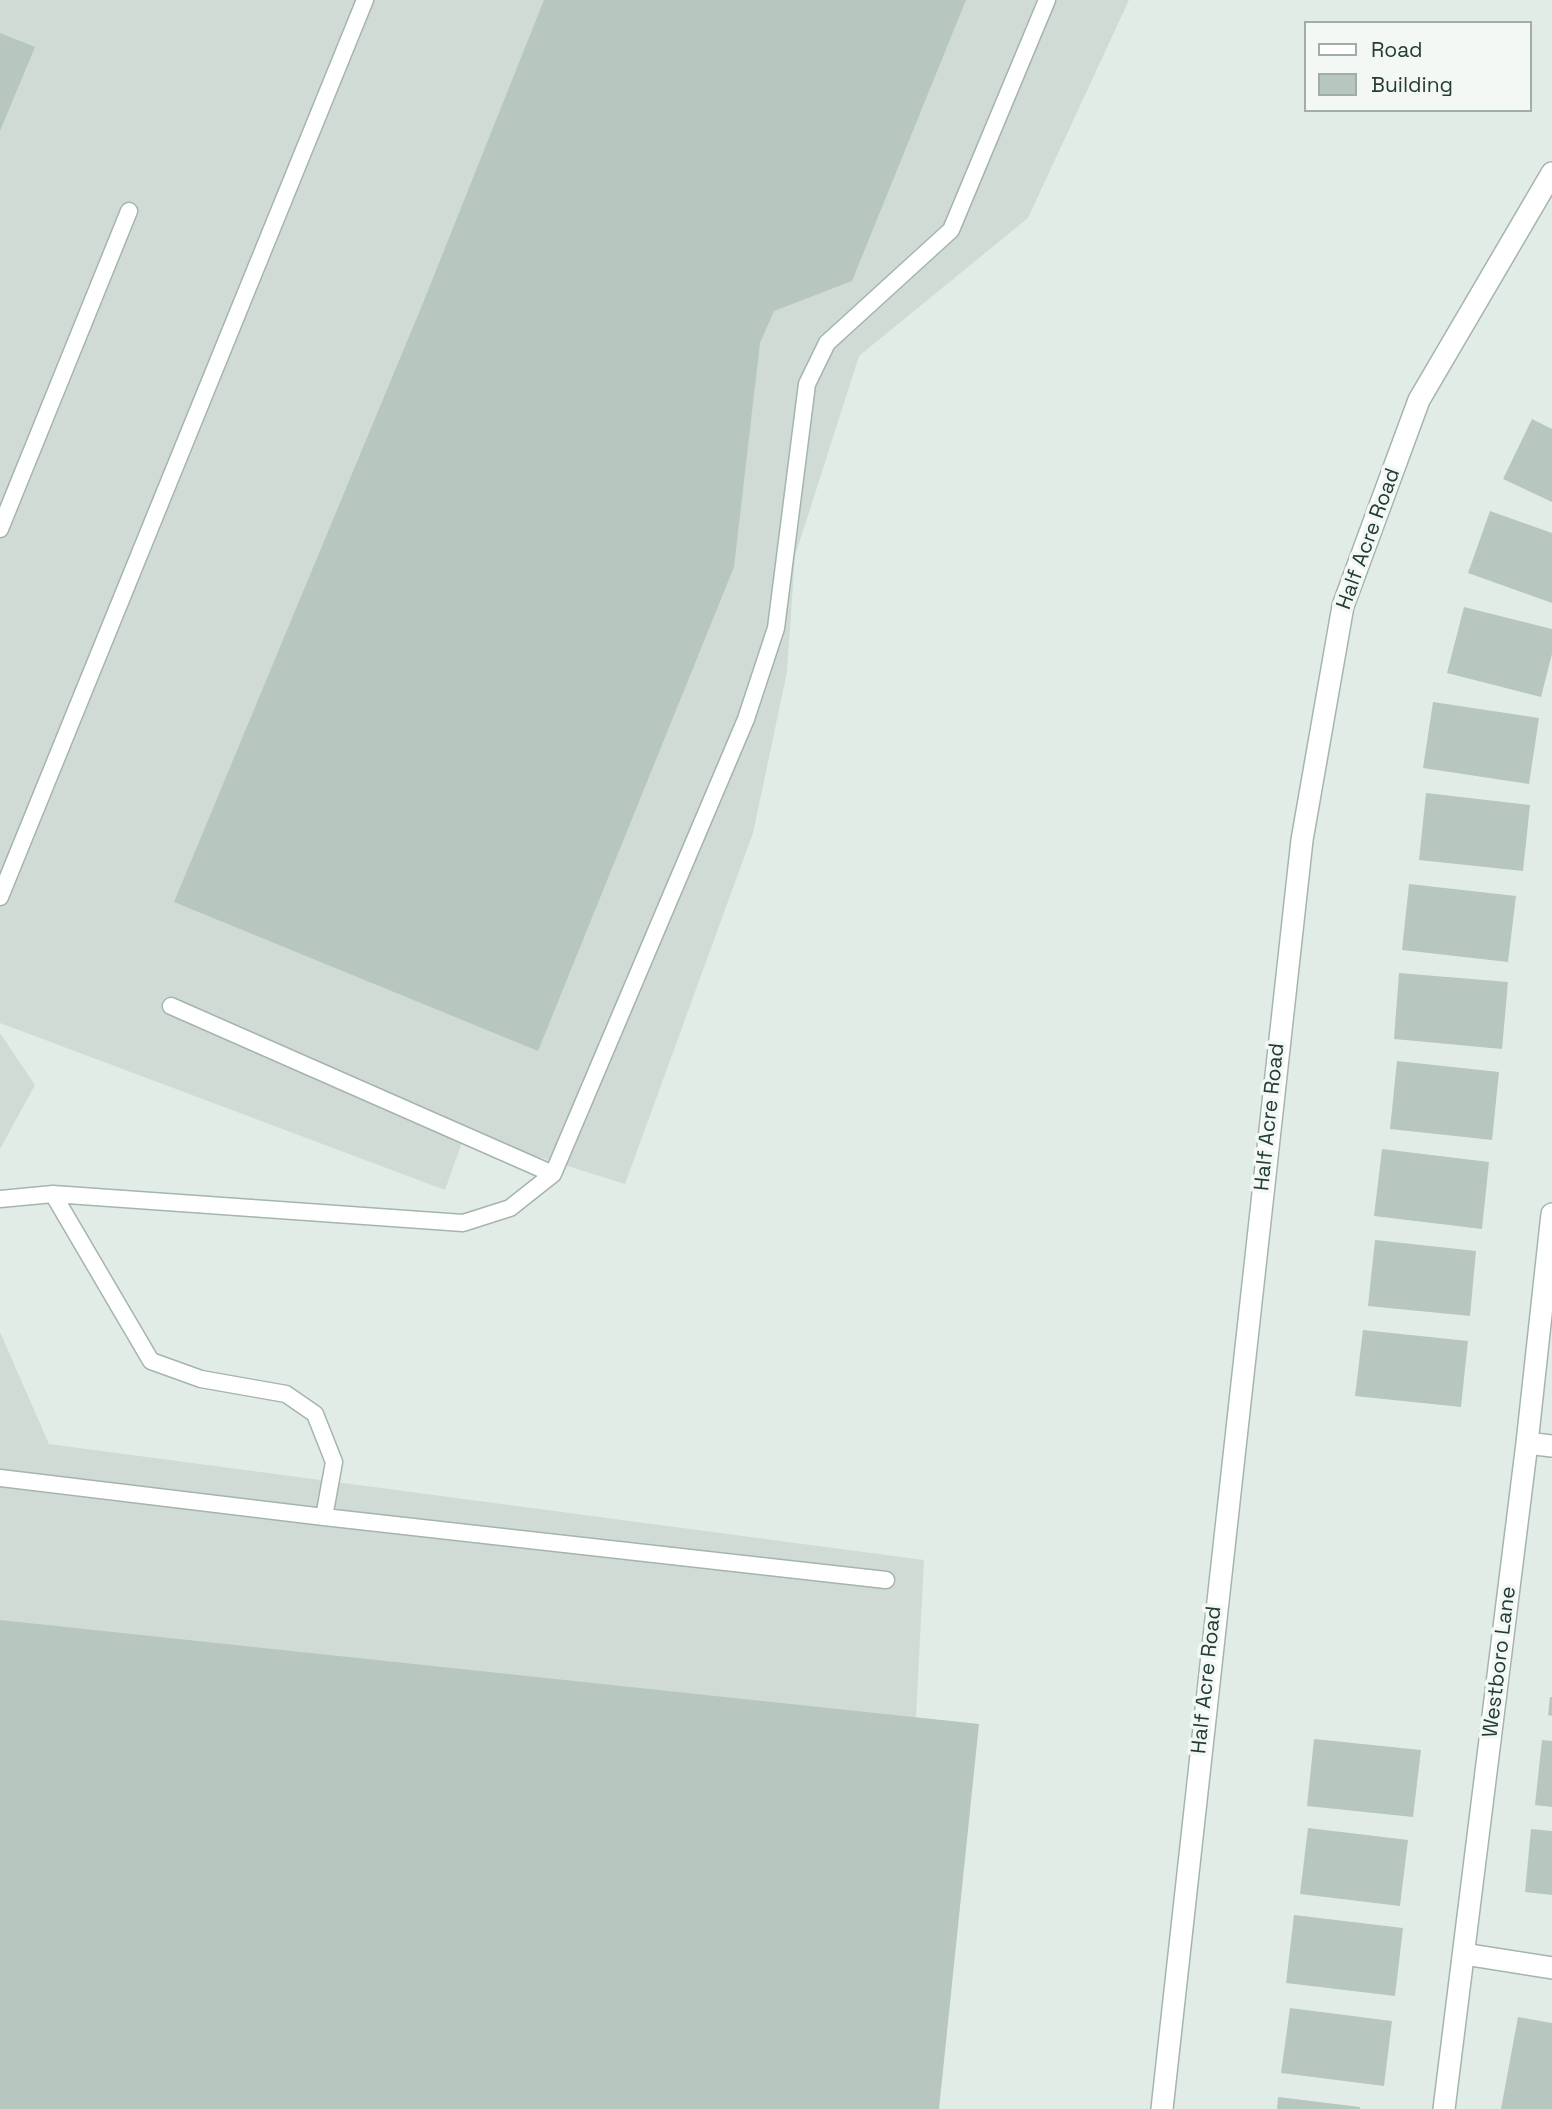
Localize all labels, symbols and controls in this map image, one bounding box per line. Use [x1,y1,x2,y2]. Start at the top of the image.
legend [1304,21,1531,112]
text: Road [1371,36,1423,63]
text: Building [1371,71,1453,98]
street label: Half Acre Road [1332,465,1406,613]
street label: Half Acre Road [1250,1042,1290,1192]
street label: Westboro Lane [1478,1585,1522,1739]
street label: Half Acre Road [1187,1605,1227,1755]

